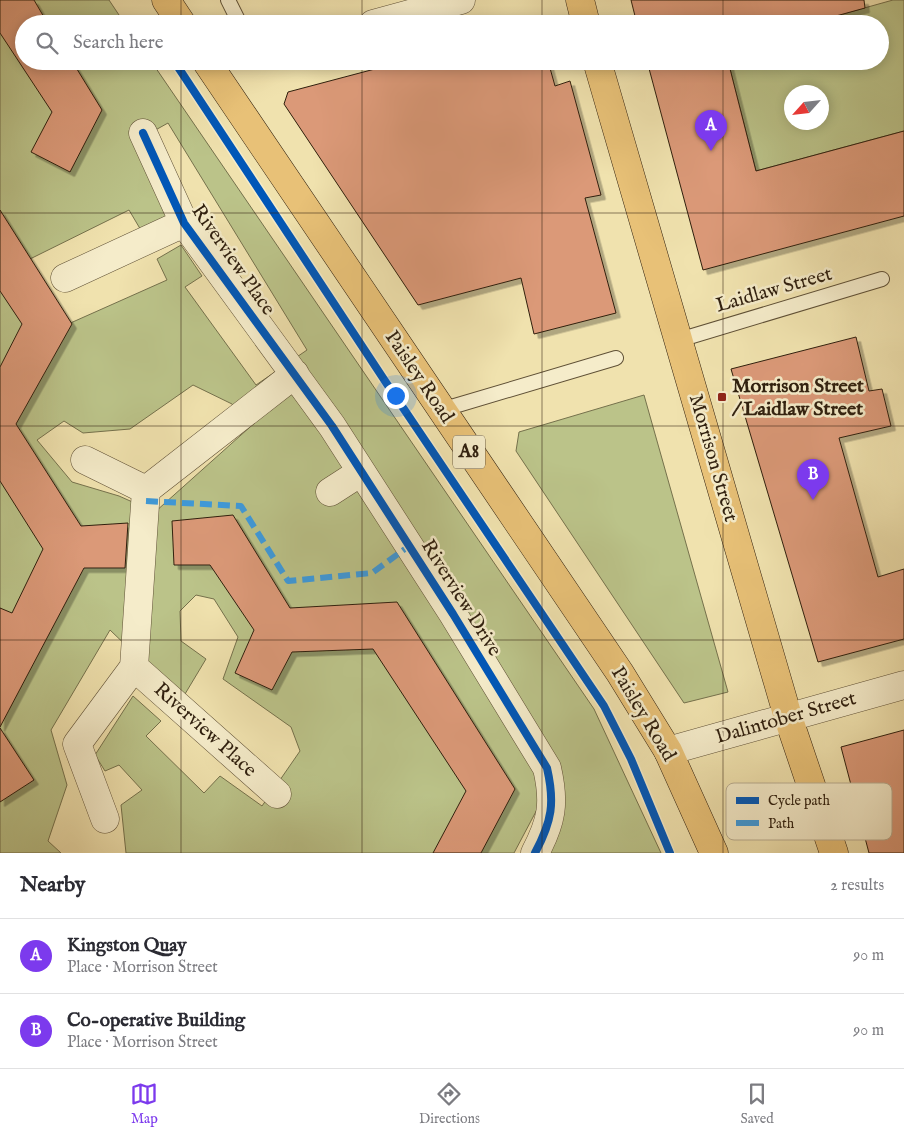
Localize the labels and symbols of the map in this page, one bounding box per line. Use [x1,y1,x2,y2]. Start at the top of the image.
north arrow [784,85,829,130]
pin: A [695,110,727,151]
street label: Riverview Place [186,200,280,320]
street label: Laidlaw Street [713,261,835,319]
street label: Paisley Road [379,326,459,428]
place label: Morrison Street / Laidlaw Street [731,374,864,422]
your location [383,383,409,409]
street label: Morrison Street [683,391,743,525]
marker: Morrison Street / Laidlaw Street [716,391,728,403]
road number: A8 [453,436,485,468]
pin: B [797,459,829,500]
street label: Riverview Drive [415,535,507,661]
street label: Paisley Road [605,662,681,766]
street label: Riverview Place [148,677,262,783]
street label: Dalintober Street [713,686,859,750]
legend [726,783,892,840]
text: Cycle path [768,792,830,810]
text: Path [768,815,795,833]

